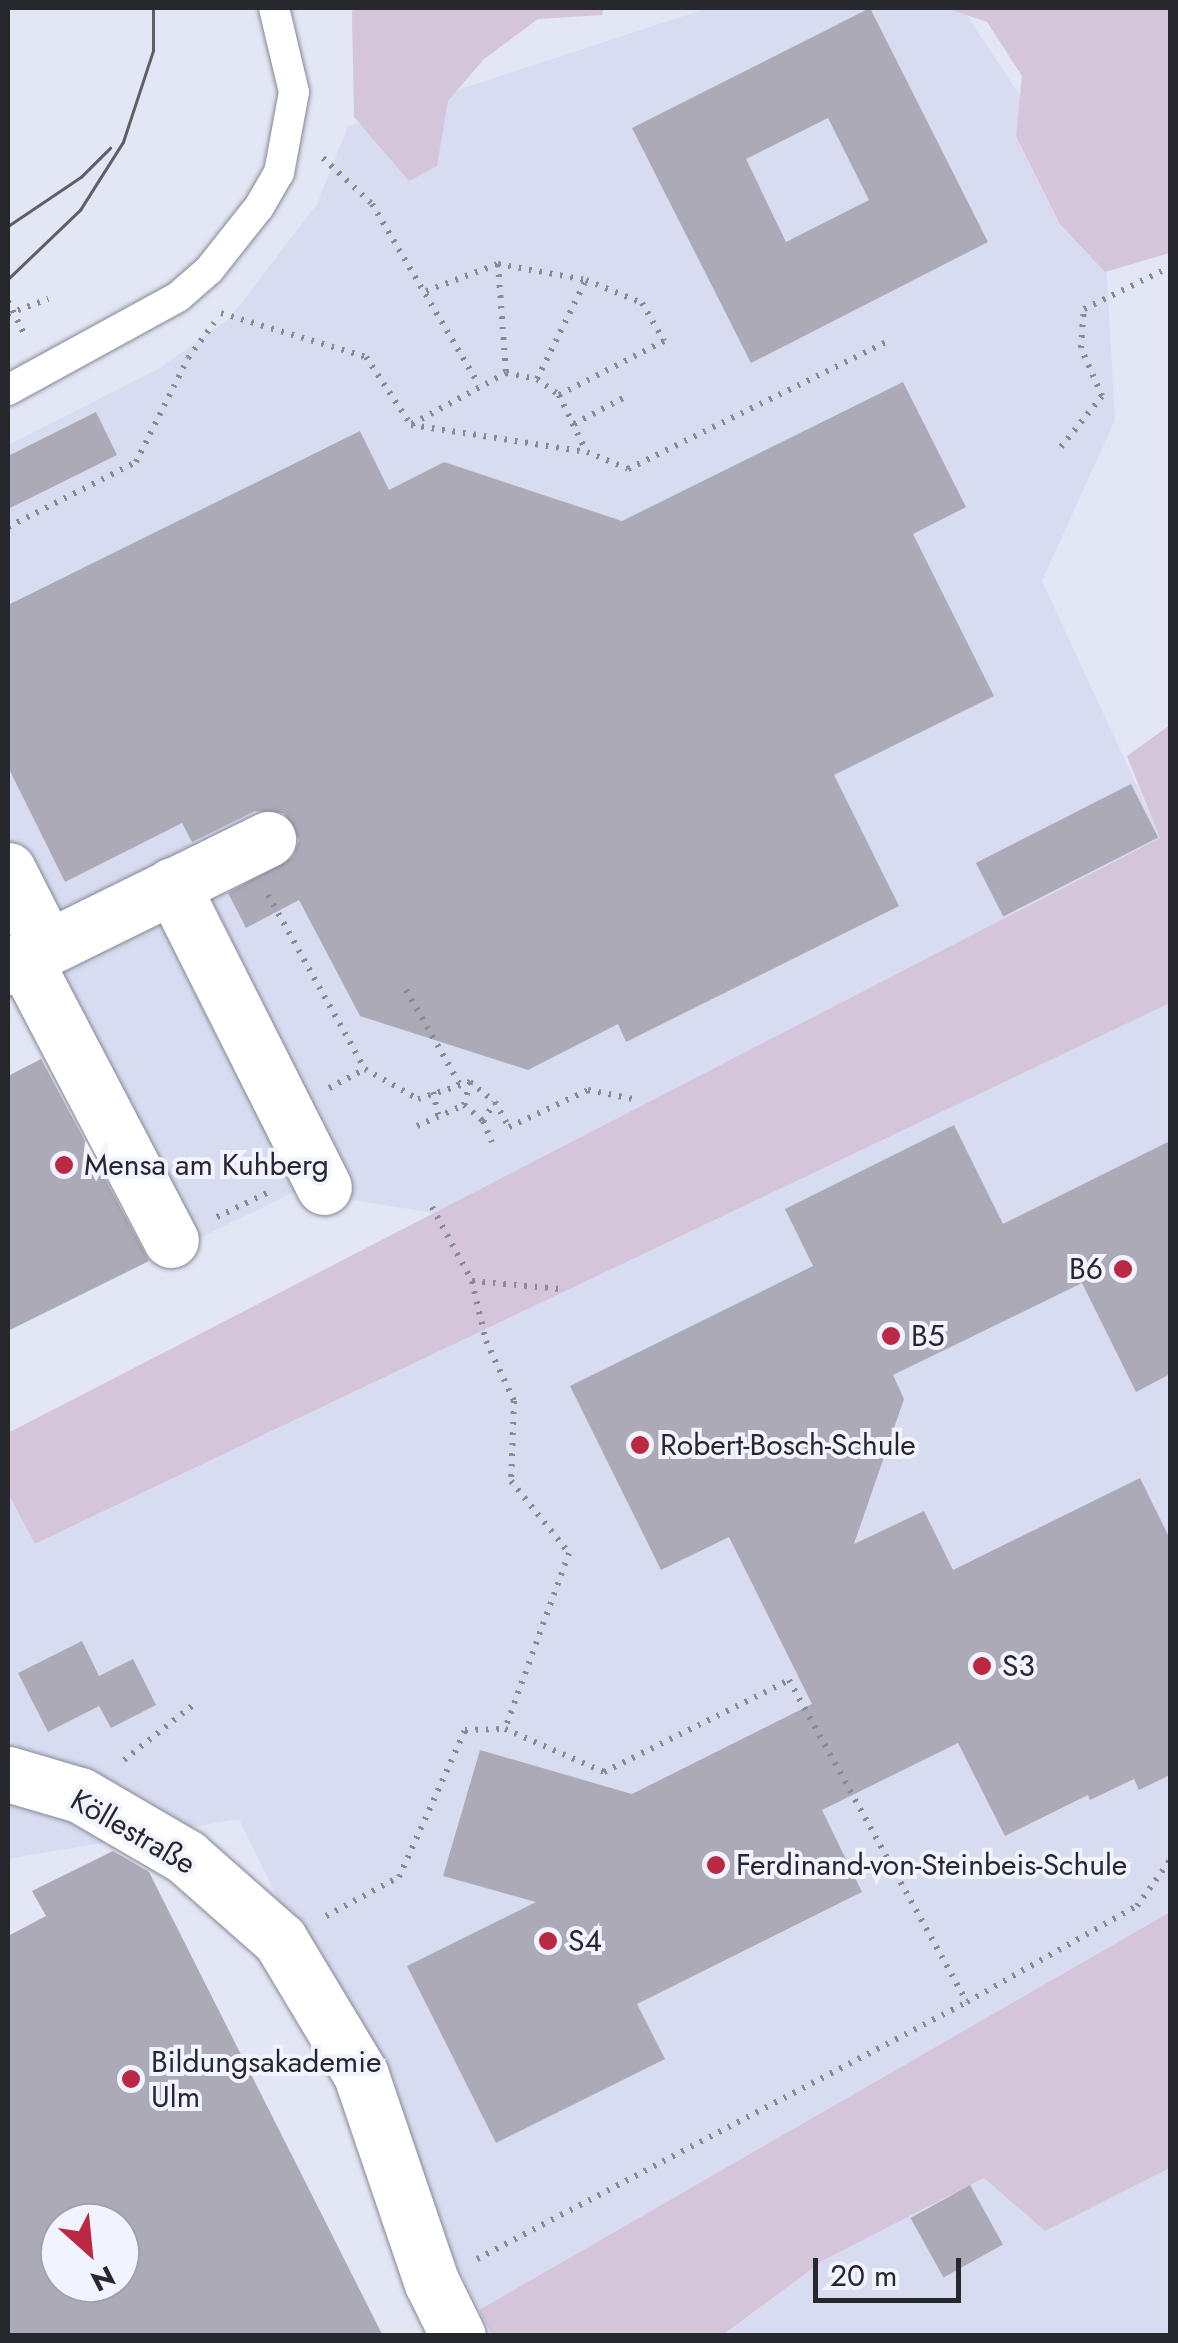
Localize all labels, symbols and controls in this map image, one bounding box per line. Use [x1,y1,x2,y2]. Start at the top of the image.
place label: Mensa am Kuhberg [84,1147,329,1183]
marker: Mensa am Kuhberg [53,1154,75,1176]
place label: B6 [1069,1251,1103,1287]
marker: B6 [1112,1258,1134,1280]
place label: B5 [911,1318,945,1354]
marker: B5 [880,1325,902,1347]
place label: Robert-Bosch-Schule [660,1427,916,1463]
marker: Robert-Bosch-Schule [629,1434,651,1456]
place label: S3 [1002,1648,1035,1684]
marker: S3 [971,1655,993,1677]
street label: Köllestraße [64,1782,202,1882]
place label: Ferdinand-von-Steinbeis-Schule [736,1847,1127,1883]
marker: Ferdinand-von-Steinbeis-Schule [705,1854,727,1876]
place label: S4 [568,1923,602,1959]
marker: S4 [537,1930,559,1952]
place label: Bildungsakademie Ulm [151,2044,381,2114]
marker: Bildungsakademie Ulm [120,2068,142,2090]
north arrow [40,2203,140,2303]
scale bar [818,2238,966,2300]
text: 20 m [830,2254,897,2297]
text: N [84,2255,122,2302]

